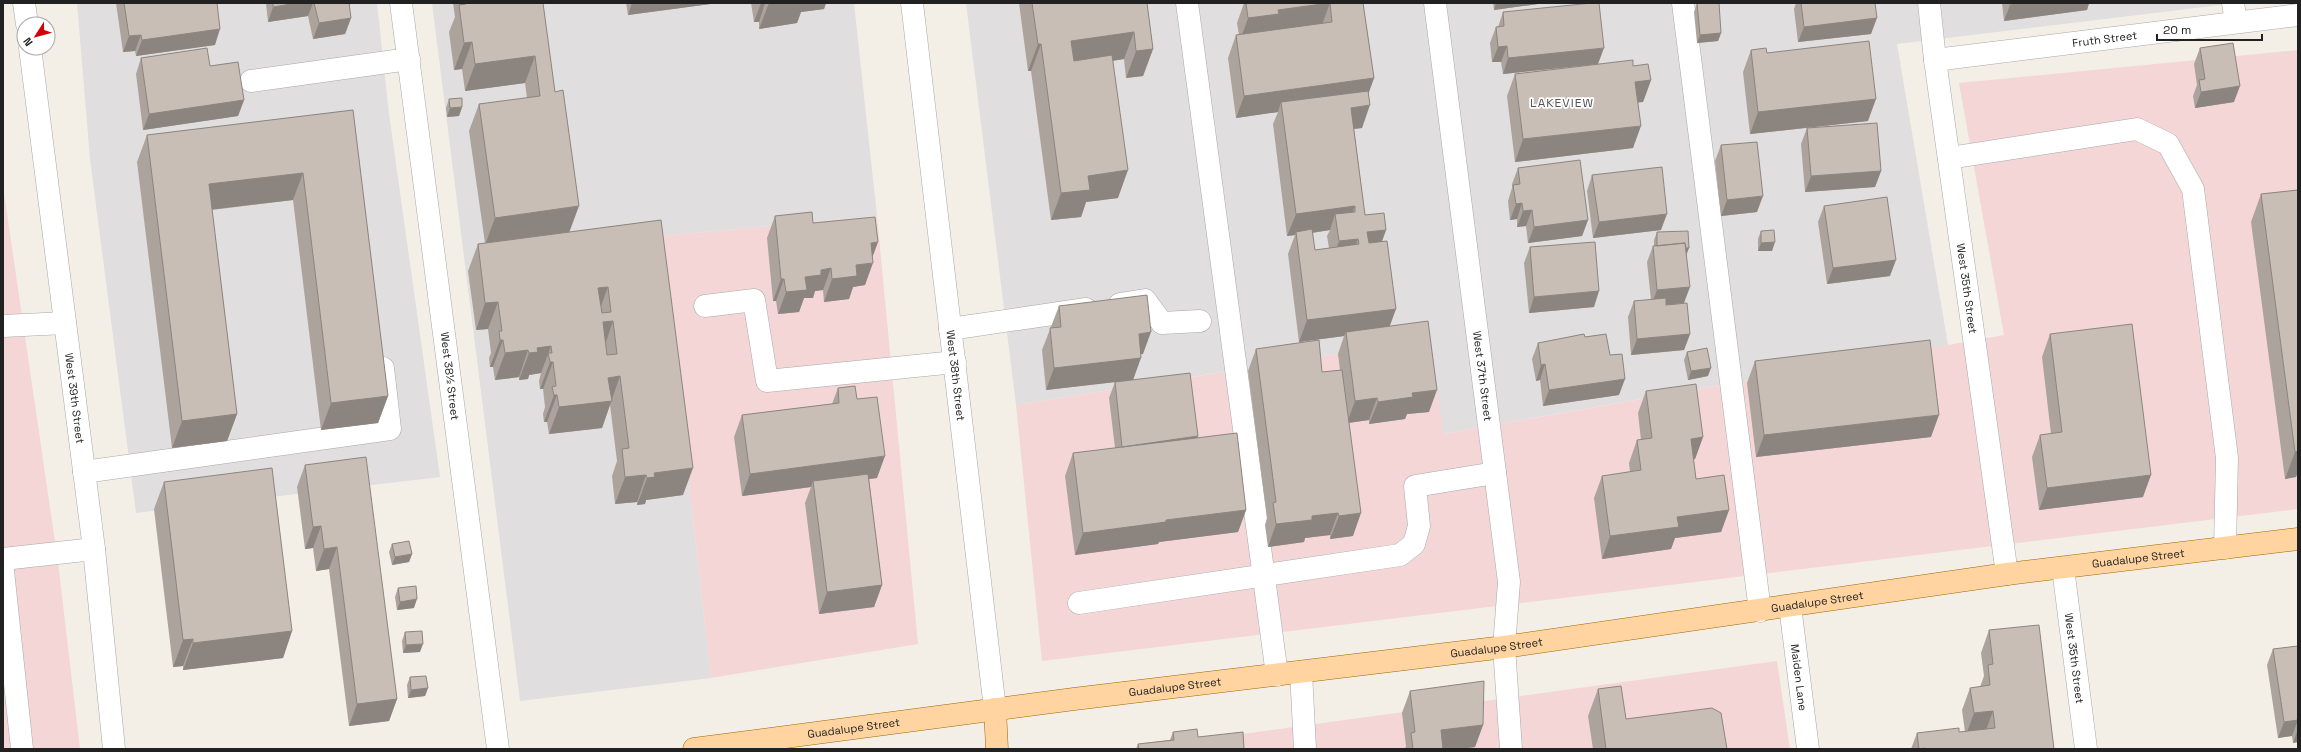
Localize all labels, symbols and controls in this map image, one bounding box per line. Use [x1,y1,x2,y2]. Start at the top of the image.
north arrow [16,16,56,56]
scale bar [2157,16,2262,42]
text: 20 m [2163,22,2191,38]
street label: Fruth Street [2072,28,2138,50]
text: N [20,35,36,49]
district label: LAKEVIEW [1530,95,1594,111]
street label: West 35th Street [1954,242,1980,335]
street label: West 38th Street [943,329,968,422]
street label: West 37th Street [1470,330,1495,422]
street label: West 38½ Street [438,331,462,421]
street label: West 39th Street [62,352,87,444]
street label: Guadalupe Street [2091,546,2185,571]
street label: Guadalupe Street [1770,588,1864,615]
street label: West 35th Street [2062,612,2087,704]
street label: Guadalupe Street [1450,634,1544,660]
street label: Maiden Lane [1788,643,1810,712]
street label: Guadalupe Street [1128,674,1222,699]
street label: Guadalupe Street [807,715,901,741]

